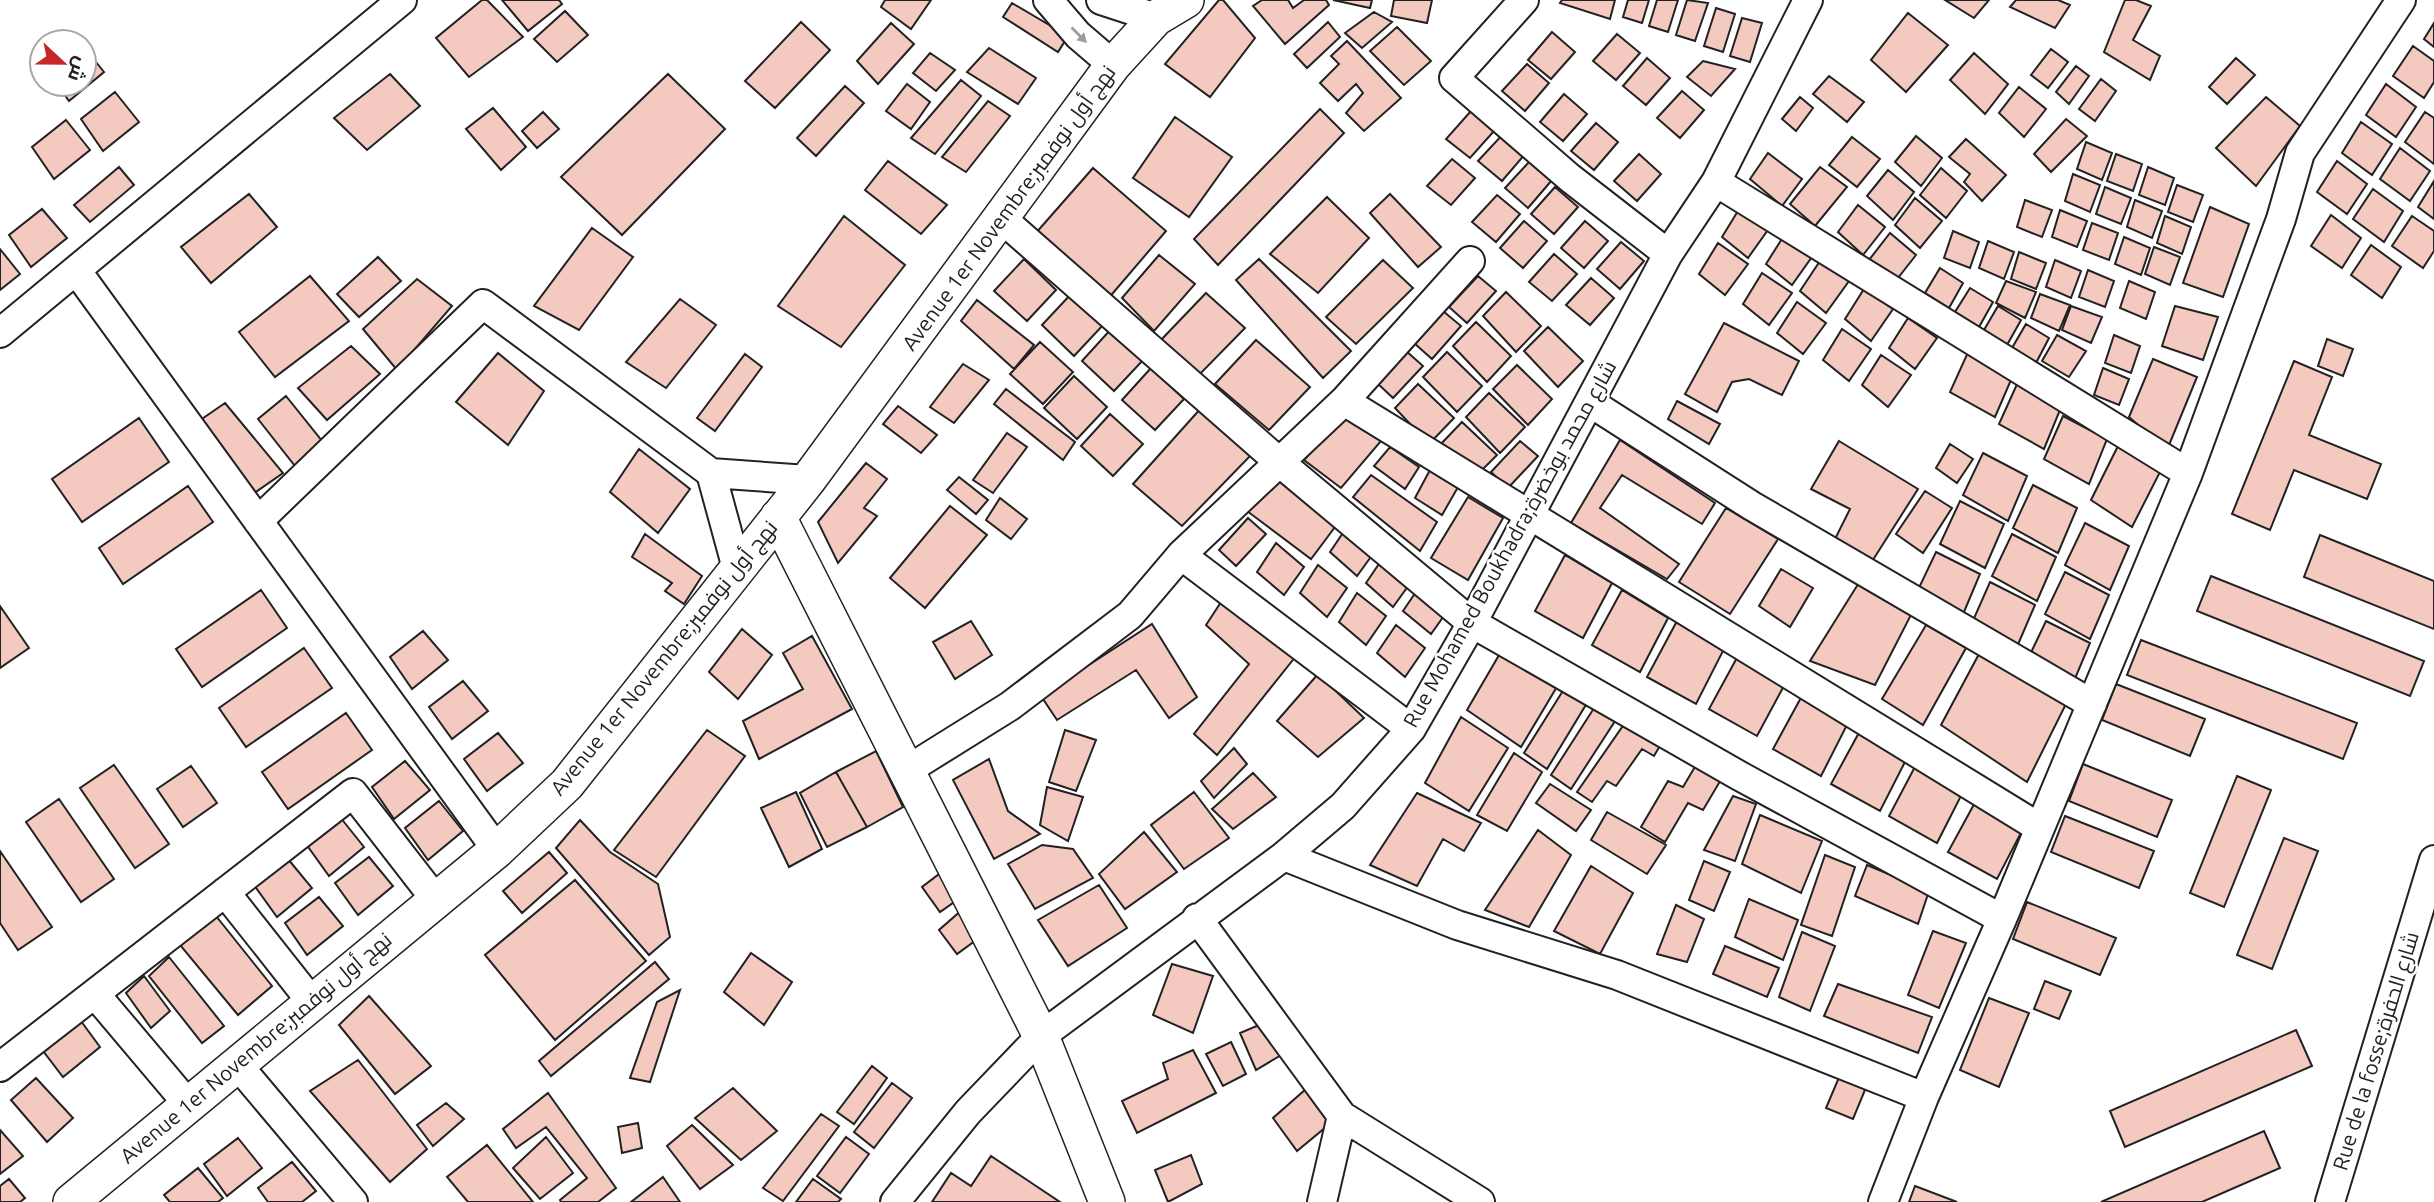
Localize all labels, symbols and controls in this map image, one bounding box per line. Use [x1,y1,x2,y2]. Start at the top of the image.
one-way arrow [1070,26,1087,43]
north arrow [28,28,98,98]
text: ش [63,54,94,85]
street label: Avenue 1er Novembre;نهج أول نوفمبر [897,60,1122,356]
street label: Rue Mohamed Boukhadra;شارع محمد بوخضرة [1398,356,1623,733]
street label: Avenue 1er Novembre;نهج أول نوفمبر [545,515,784,801]
street label: Avenue 1er Novembre;نهج أول نوفمبر [115,927,398,1170]
street label: Rue de la fosse;شارع الحفرة [2327,929,2426,1174]

